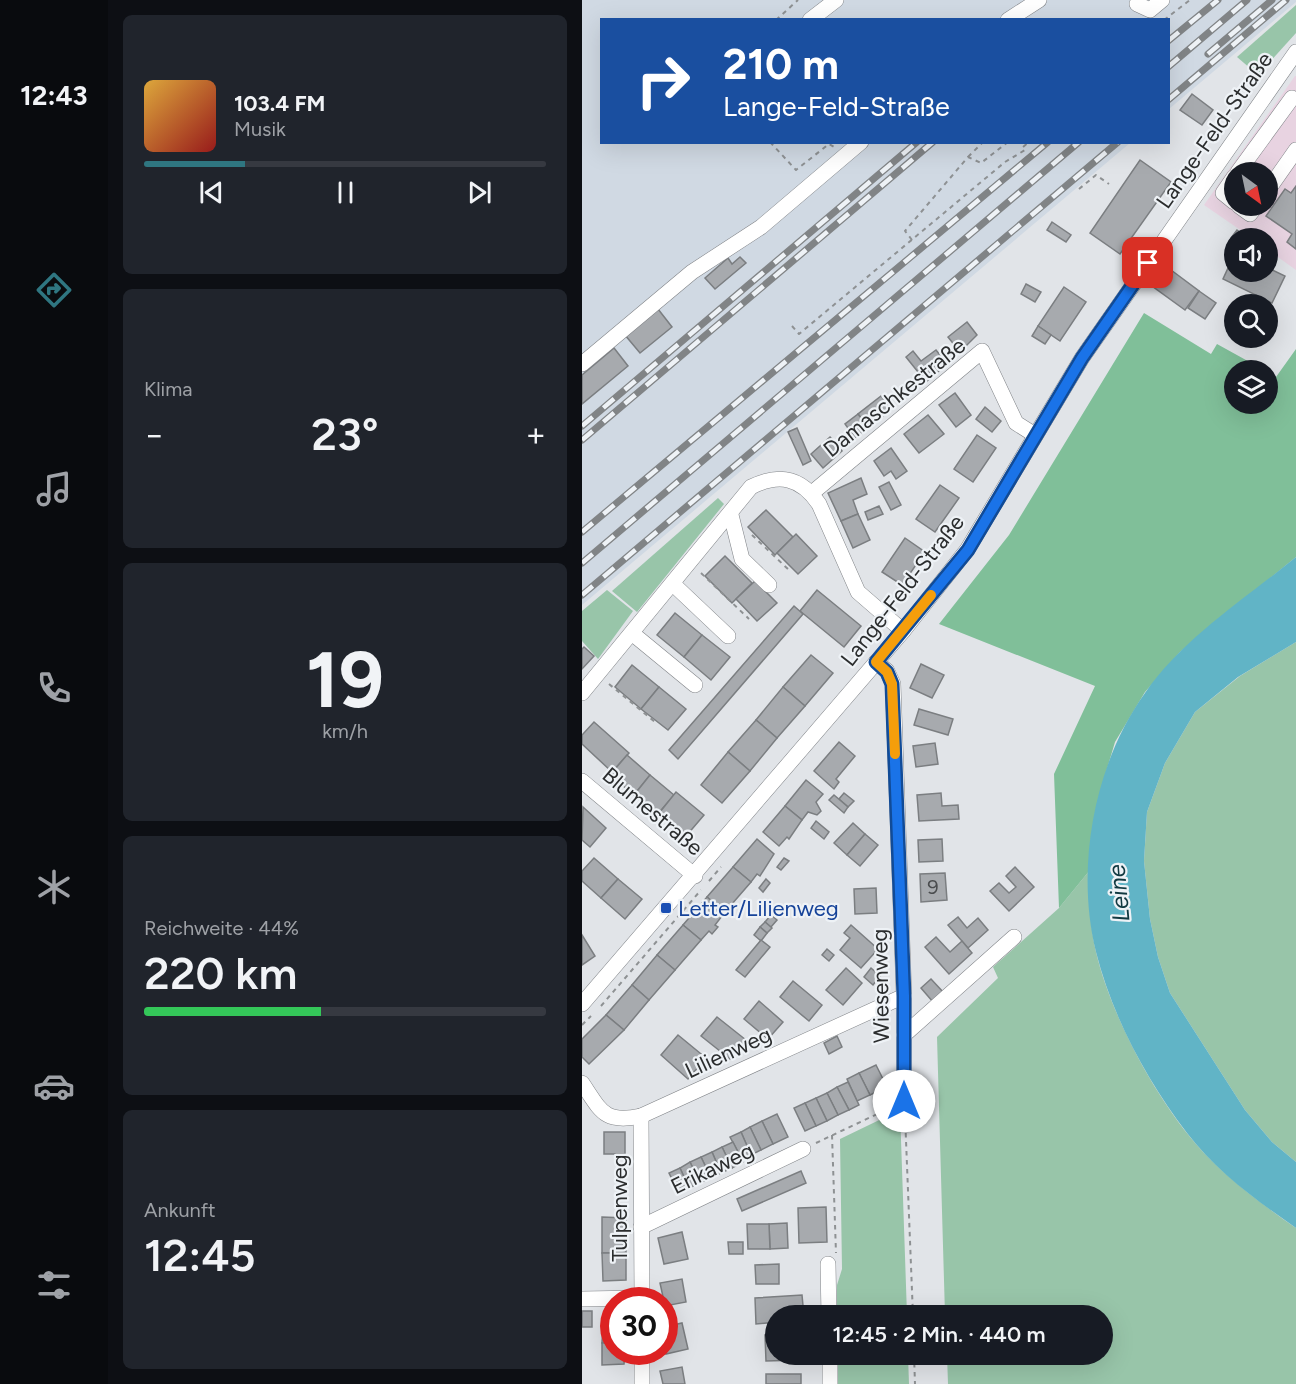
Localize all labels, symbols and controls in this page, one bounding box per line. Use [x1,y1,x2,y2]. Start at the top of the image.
text: 210 m [723,39,839,90]
icon: right [624,42,702,120]
street label: Lange-Feld-Straße [1150,47,1278,214]
text: 12:43 [20,79,88,112]
text: 103.4 FM [234,90,325,117]
text: Lange-Feld-Straße [723,90,950,123]
text: Musik [234,117,286,141]
north arrow [1224,162,1278,216]
map controls [1224,162,1278,414]
icon: previous [195,176,228,209]
icon: pause [329,176,362,209]
icon: next [463,176,496,209]
button: sound [1224,228,1278,282]
pin [1122,237,1173,288]
icon: arrive [1131,246,1164,279]
icon: directions [33,269,75,311]
button: search [1224,294,1278,348]
street label: Damaschkestraße [818,332,971,463]
button: layers [1224,360,1278,414]
text: Klima [144,377,192,401]
text: 23° [311,407,379,461]
text: − [144,415,165,454]
text: + [525,415,546,454]
icon: music [33,468,75,510]
street label: Lange-Feld-Straße [835,509,970,671]
text: 19 [306,633,384,727]
icon: phone [33,667,75,709]
text: km/h [322,719,368,743]
street label: Blumestraße [597,762,708,861]
water label: Leine [1102,863,1135,923]
icon: climate [33,866,75,908]
house number: 9 [927,875,939,899]
place label: Letter/Lilienweg [678,895,839,922]
marker: Letter/Lilienweg [659,901,673,915]
text: Reichweite · 44% [144,916,299,940]
street label: Wiesenweg [866,928,895,1043]
text: 220 km [144,946,297,1000]
street label: Lilienweg [681,1021,776,1084]
icon: car [33,1065,75,1107]
position arrow [872,1069,936,1133]
street label: Erikaweg [666,1137,758,1200]
street label: Tulpenweg [606,1154,633,1262]
text: Ankunft [144,1198,216,1222]
text: 12:45 [144,1228,256,1282]
icon: filters [33,1264,75,1306]
speed limit sign: 30 [600,1287,678,1365]
text: 12:45 · 2 Min. · 440 m [833,1321,1045,1348]

